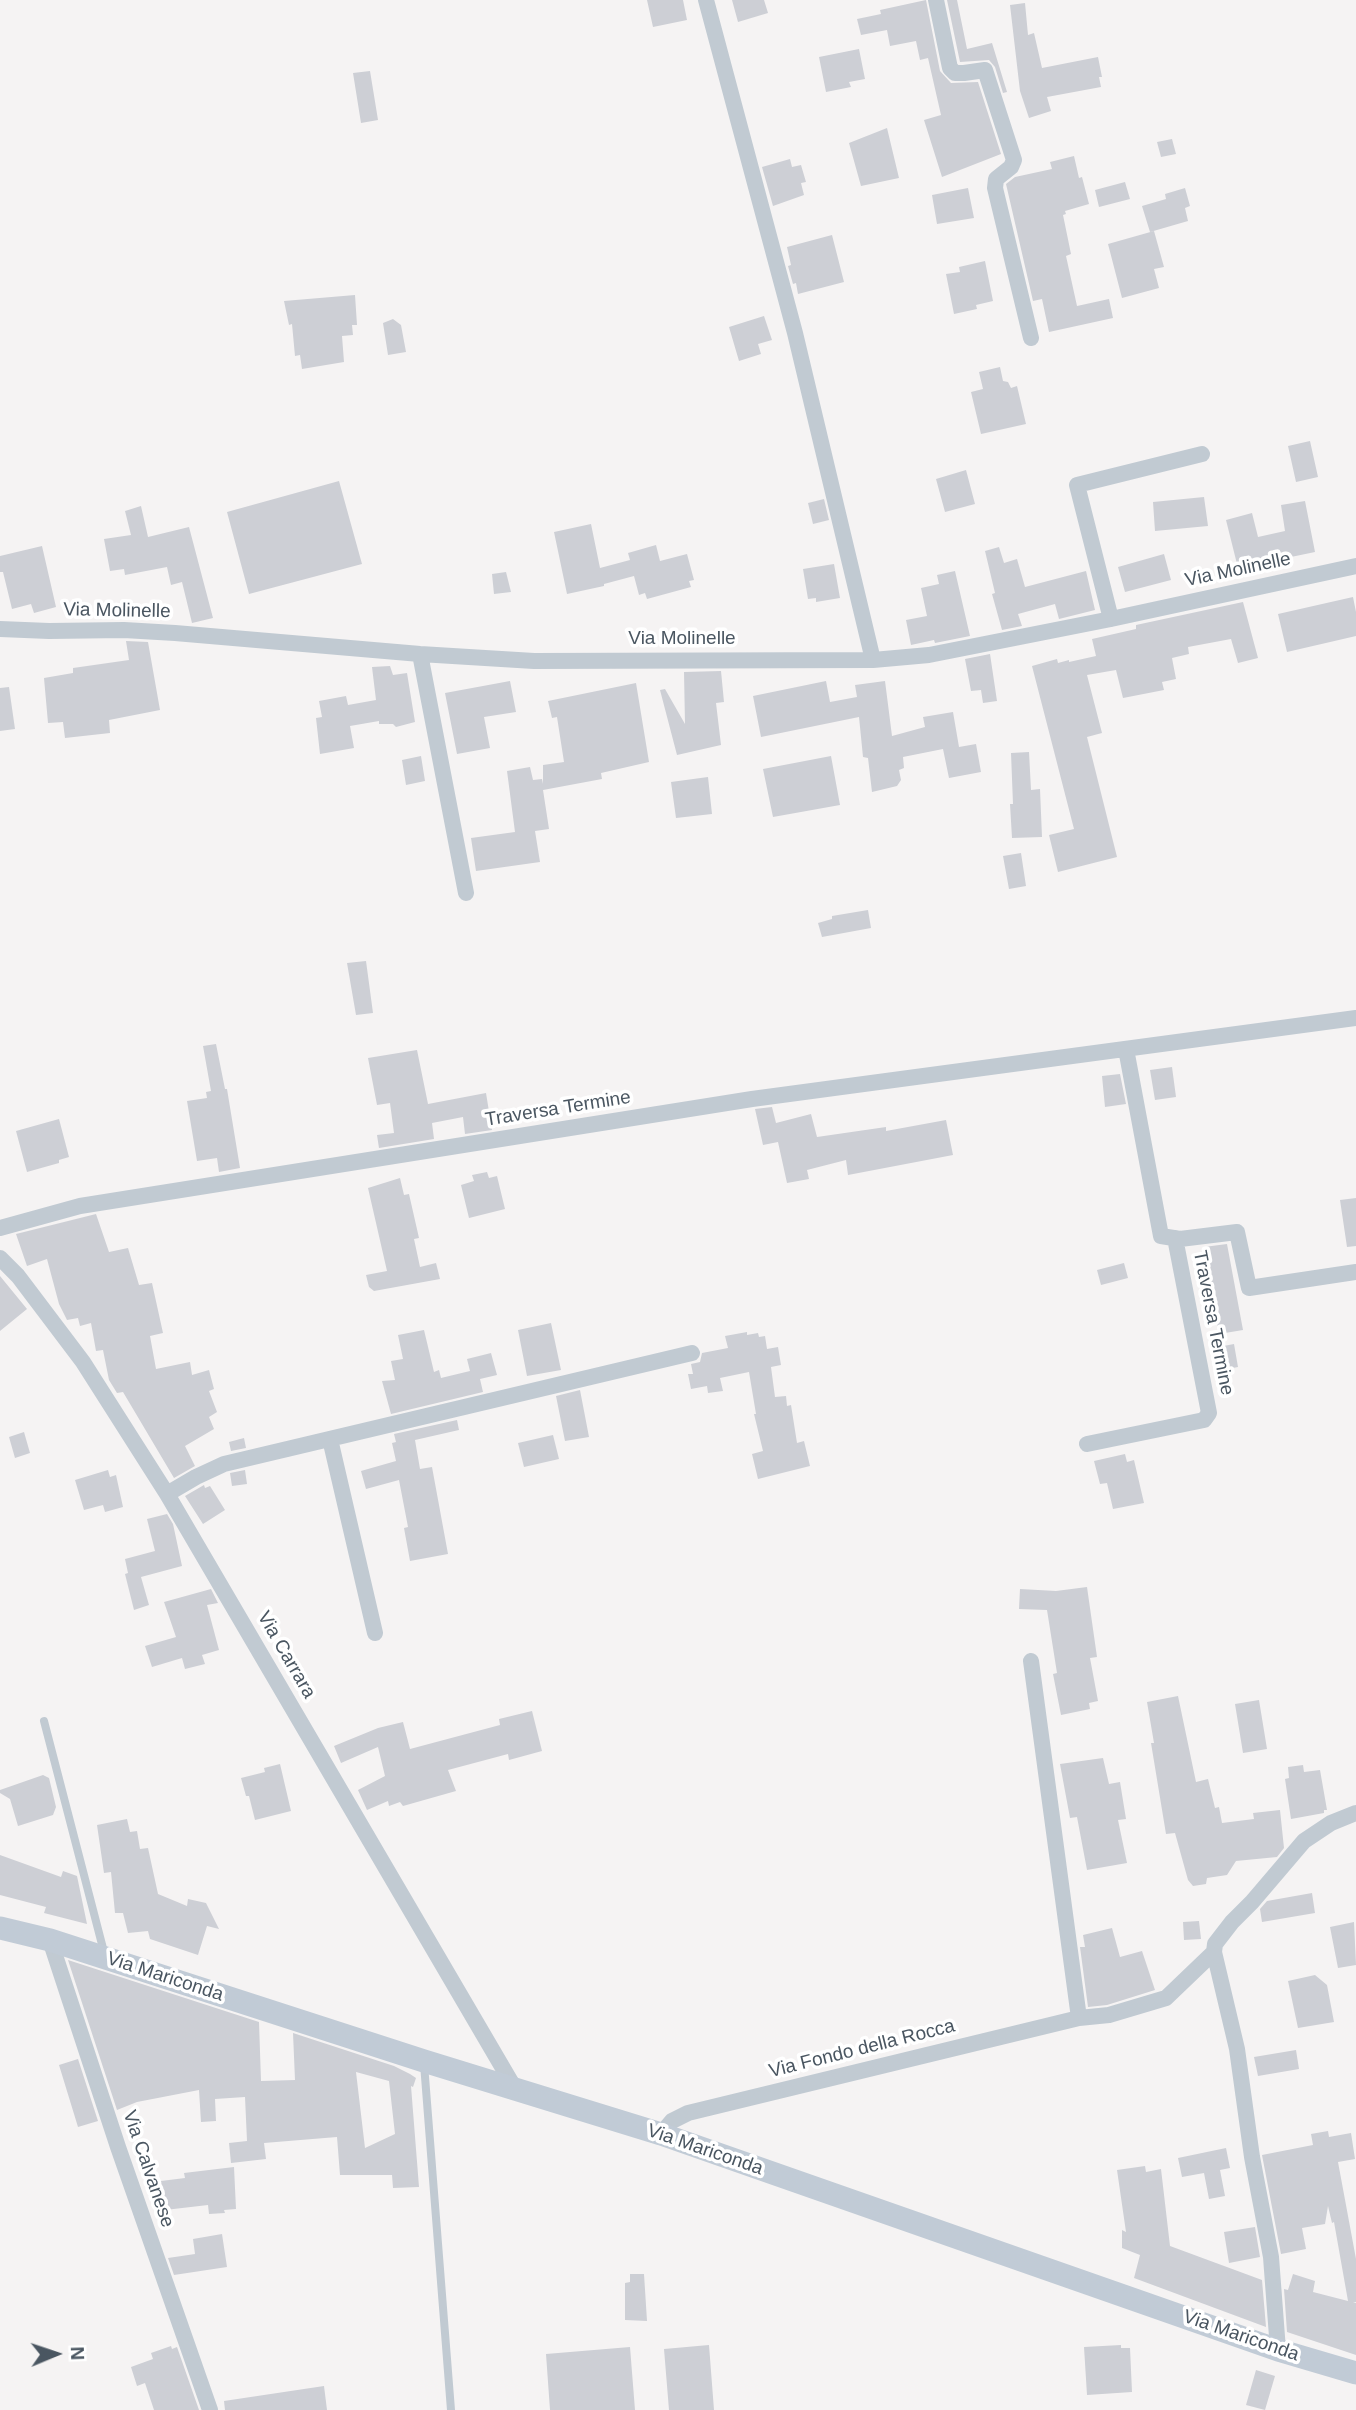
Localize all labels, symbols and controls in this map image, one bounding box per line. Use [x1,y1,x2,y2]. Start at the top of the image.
street label: Via Molinelle [1183,548,1293,592]
street label: Via Molinelle [63,599,171,623]
street label: Via Molinelle [628,628,736,650]
street label: Traversa Termine [484,1086,632,1132]
street label: Traversa Termine [1188,1249,1238,1397]
street label: Via Carrara [252,1607,320,1703]
street label: Via Mariconda [104,1947,226,2007]
street label: Via Fondo della Rocca [767,2015,957,2083]
street label: Via Calvanese [117,2108,179,2230]
street label: Via Mariconda [644,2120,766,2180]
street label: Via Mariconda [1180,2306,1302,2366]
north arrow [21,2319,91,2389]
text: N [67,2346,88,2360]

